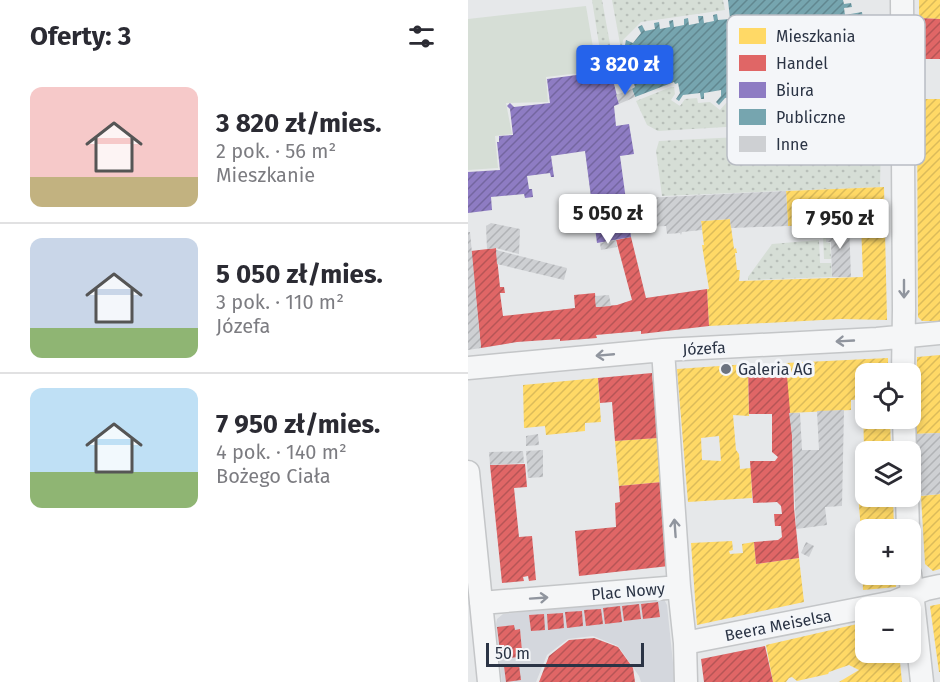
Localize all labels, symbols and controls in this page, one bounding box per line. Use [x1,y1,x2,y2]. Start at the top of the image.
legend [727,15,925,165]
icon: filters [405,20,438,53]
text: Oferty: 3 [30,21,131,52]
text: Mieszkania [776,27,855,46]
pin: 3 820 zł [563,45,687,96]
text: 3 820 zł [590,52,660,76]
text: Handel [776,54,828,73]
text: Biura [776,81,814,100]
text: 3 820 zł/mies. [216,108,381,139]
text: Publiczne [776,108,846,127]
icon: home [78,111,150,183]
text: Inne [776,135,808,154]
text: 2 pok. · 56 m² [216,139,336,163]
text: Mieszkanie [216,163,315,187]
pin: 5 050 zł [546,194,670,245]
pin: 7 950 zł [778,199,902,250]
text: 5 050 zł [573,201,643,225]
text: 7 950 zł [806,206,874,230]
text: 5 050 zł/mies. [216,259,383,290]
icon: home [78,262,150,334]
one-way arrow [898,279,910,299]
text: 3 pok. · 110 m² [216,290,344,314]
text: Józefa [216,314,270,338]
one-way arrow [836,335,856,346]
street label: Józefa [682,338,726,359]
one-way arrow [596,350,615,361]
place label: Galeria AG [738,360,813,379]
marker: Galeria AG [719,362,733,376]
map controls [855,363,921,663]
button: locate [855,363,921,429]
text: 7 950 zł/mies. [216,409,380,440]
icon: home [78,412,150,484]
text: 4 pok. · 140 m² [216,440,347,464]
button: layers [855,441,921,507]
text: Bożego Ciała [216,464,331,488]
one-way arrow [670,519,681,539]
button: + [855,519,921,585]
street label: Plac Nowy [590,579,666,604]
one-way arrow [529,592,549,603]
button: − [855,597,921,663]
street label: Beera Meiselsa [723,606,833,645]
scale bar [486,640,644,668]
text: 50 m [495,644,530,663]

